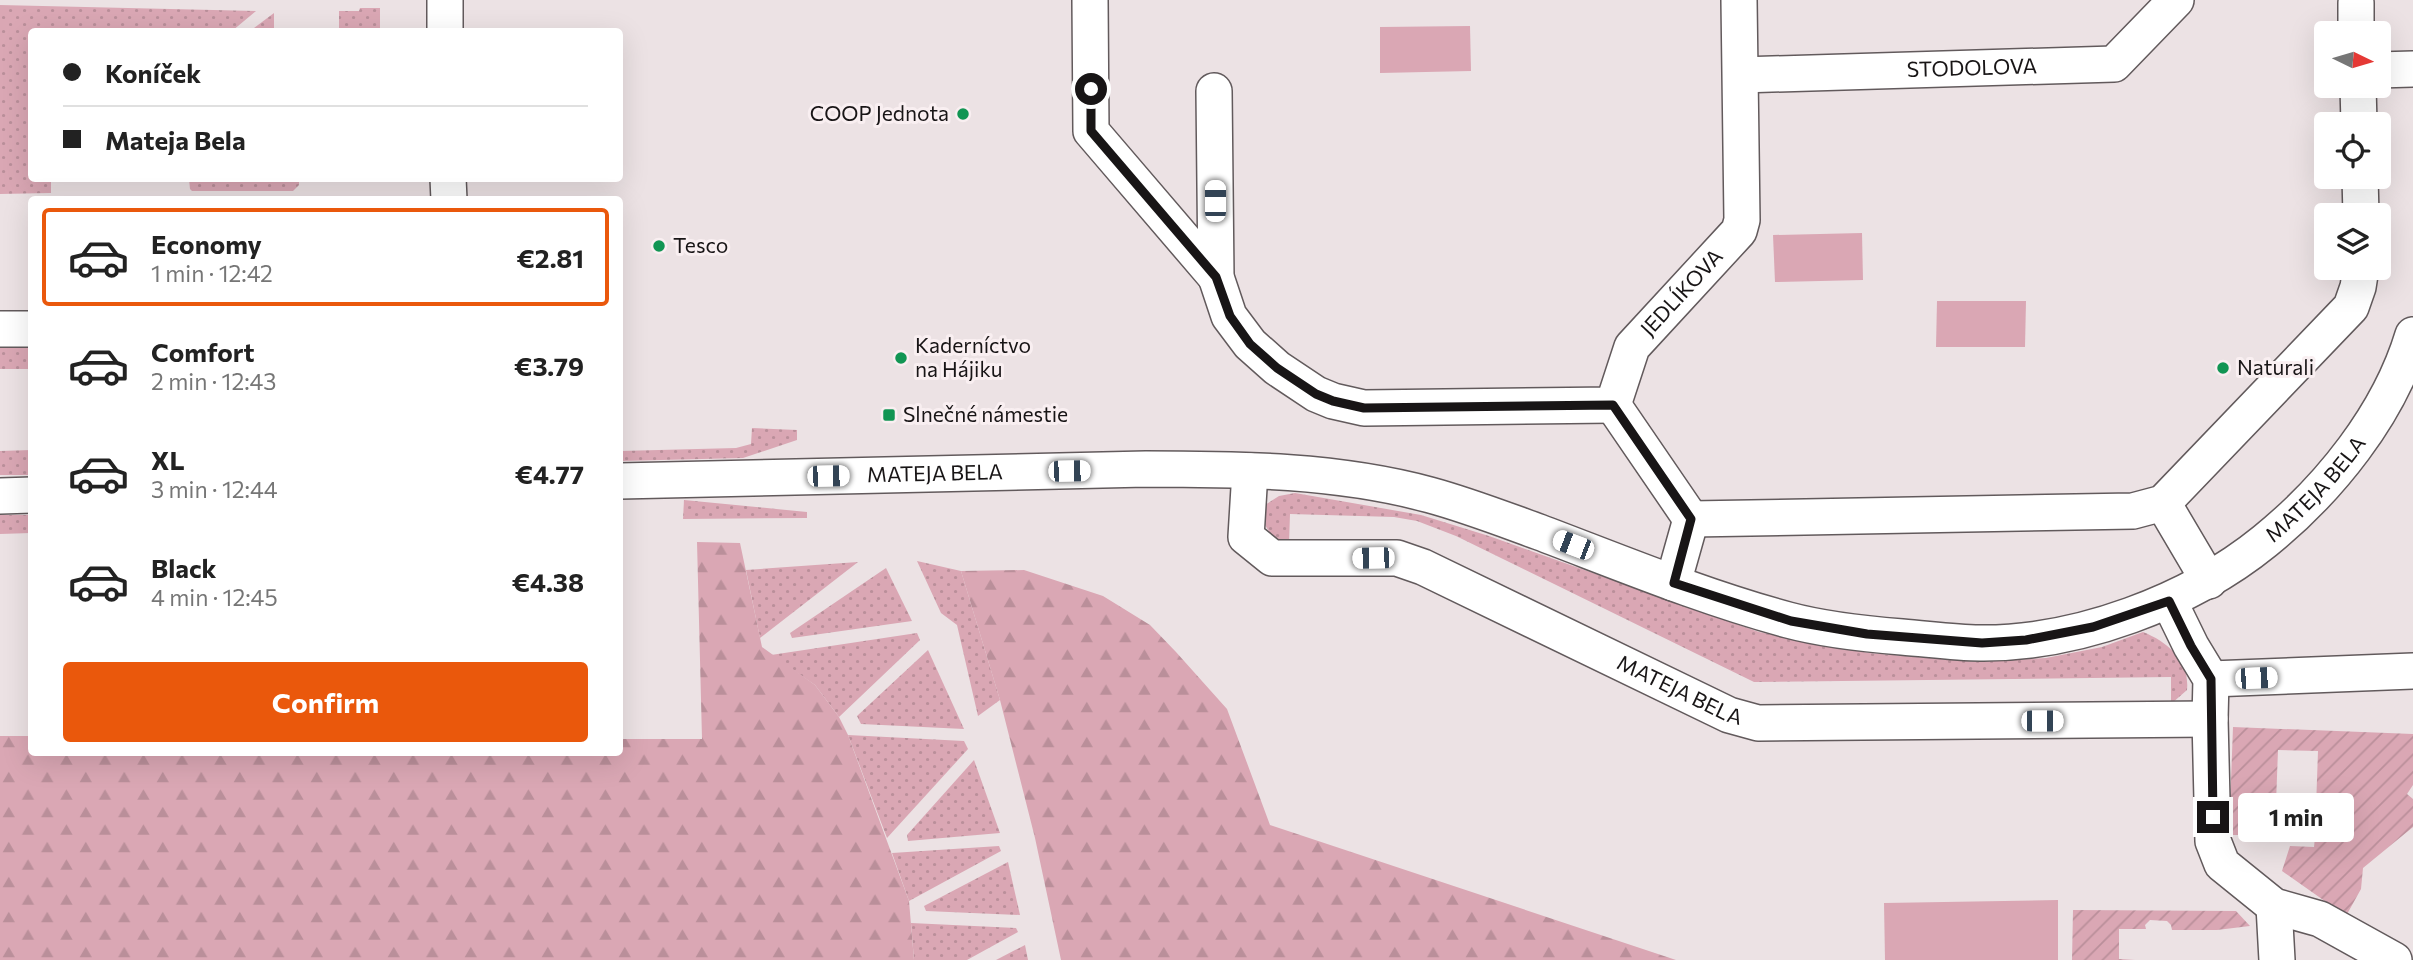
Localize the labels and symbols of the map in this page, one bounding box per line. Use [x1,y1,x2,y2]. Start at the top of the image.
north arrow [2314,21,2390,98]
street label: STODOLOVA [1906,52,2037,81]
route start [1075,73,1107,105]
place label: COOP Jednota [810,100,949,125]
marker: COOP Jednota [955,106,971,122]
car [1205,180,1226,222]
place label: Tesco [673,232,728,257]
marker: Tesco [651,238,667,254]
street label: JEDLÍKOVA [1635,243,1727,341]
place label: Kaderníctvo na Hájiku [915,332,1031,381]
marker: Kaderníctvo na Hájiku [893,350,909,366]
place label: Naturali [2237,354,2314,379]
marker: Naturali [2215,360,2231,376]
place label: Slnečné námestie [903,401,1068,426]
marker: Slnečné námestie [881,407,897,423]
street label: MATEJA BELA [2259,431,2370,547]
street label: MATEJA BELA [867,458,1003,486]
car [1048,460,1091,482]
car [807,465,850,487]
car [1550,528,1597,562]
car [1352,547,1395,569]
street label: MATEJA BELA [1614,649,1745,729]
car [2235,667,2278,689]
car [2022,711,2064,732]
callout: 1 min [2238,792,2353,842]
route end [2197,801,2229,833]

